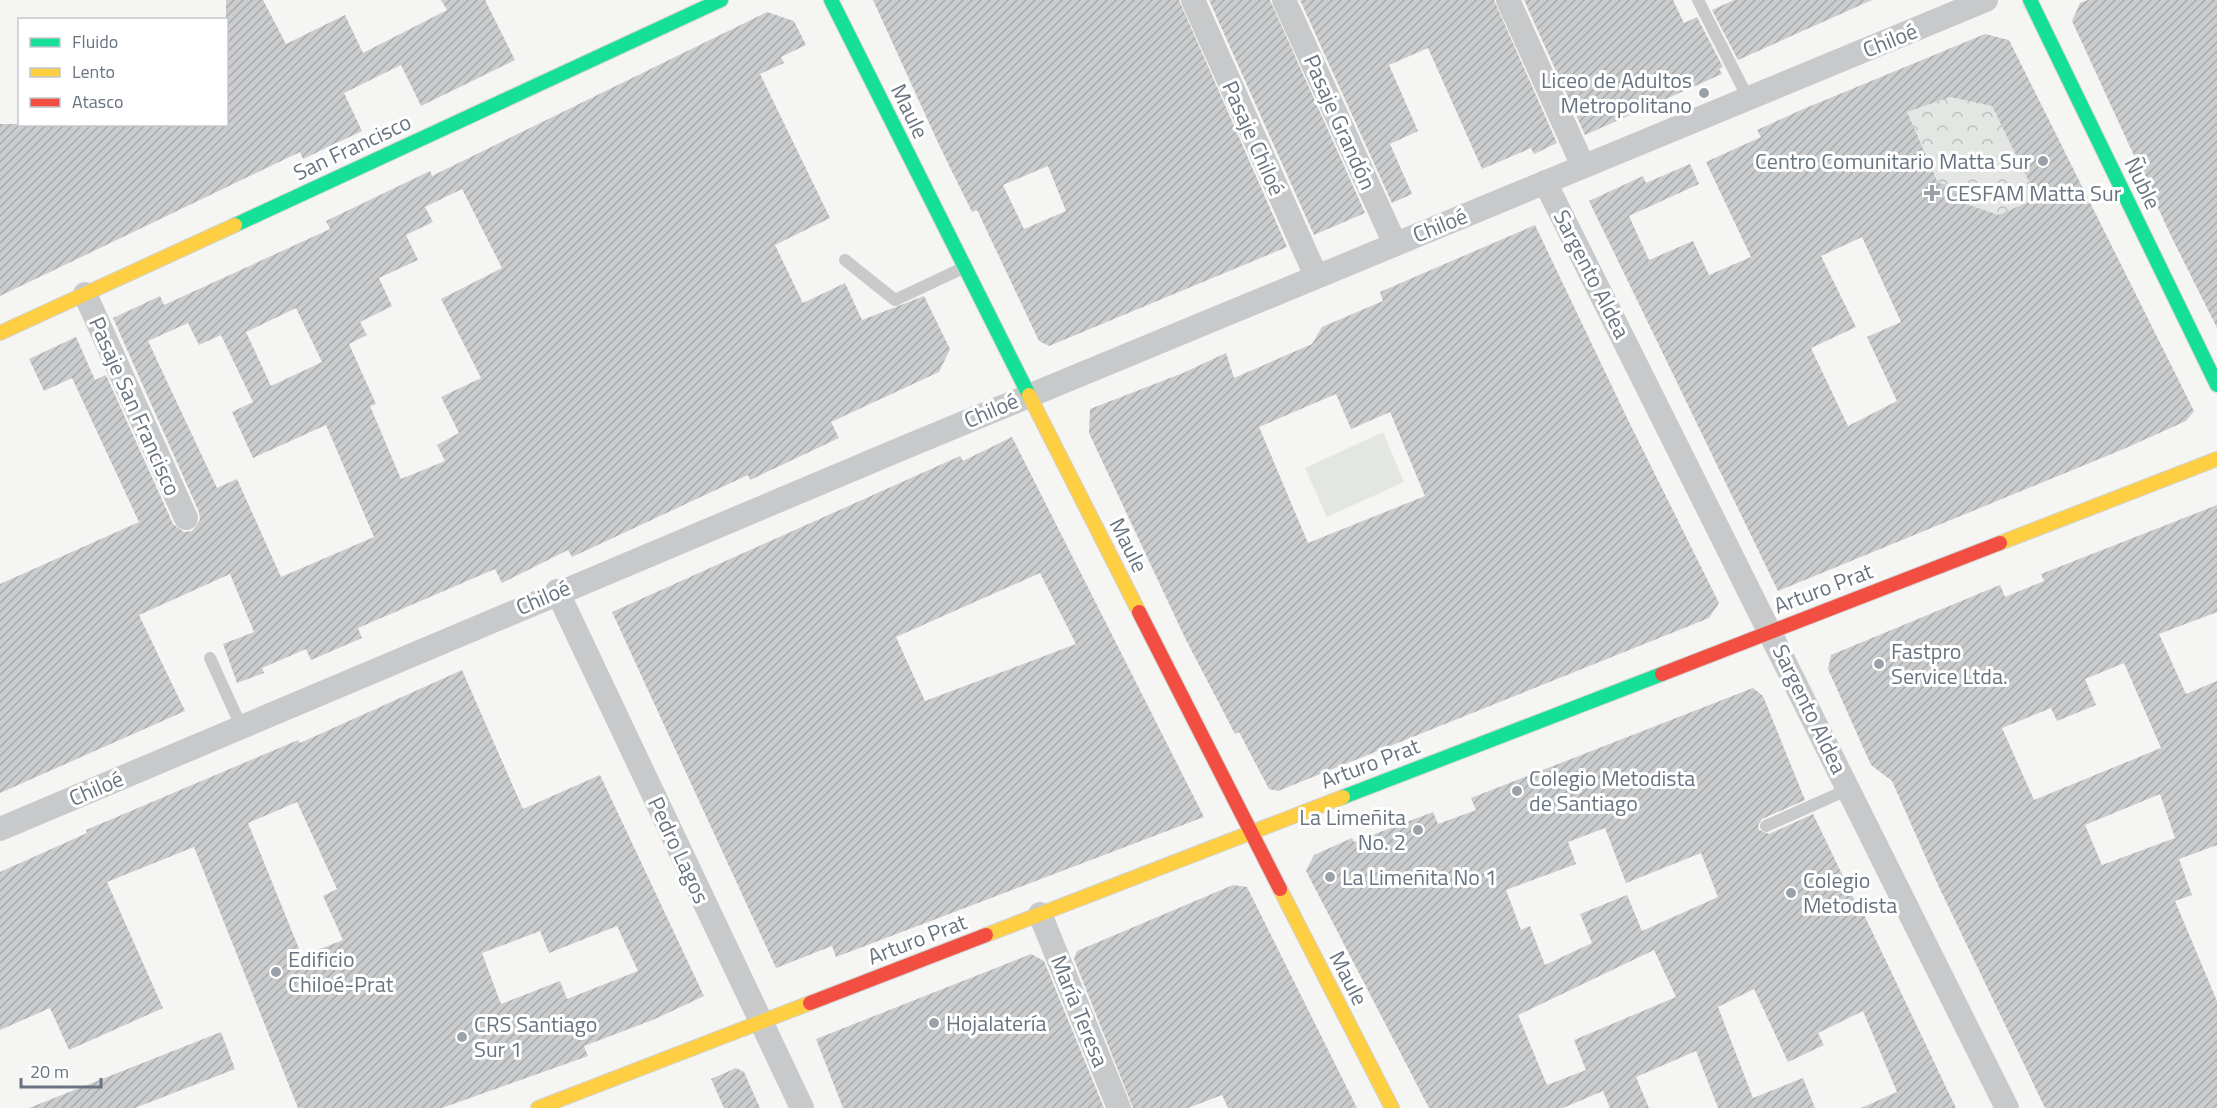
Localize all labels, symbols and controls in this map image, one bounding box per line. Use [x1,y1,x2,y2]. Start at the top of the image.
street label: Chiloé [1857,14,1923,66]
legend [18,18,228,126]
text: Fluido [72,28,118,55]
street label: Pasaje Grandón [1295,49,1385,195]
text: Lento [72,58,115,85]
place label: Liceo de Adultos Metropolitano [1541,63,1692,122]
street label: Pasaje Chiloé [1214,75,1294,201]
street label: Maule [882,78,938,144]
marker: Liceo de Adultos Metropolitano [1697,86,1711,100]
text: Atasco [72,88,123,115]
street label: San Francisco [287,105,417,189]
place label: Centro Comunitario Matta Sur [1755,144,2031,178]
street label: Ñuble [2116,151,2170,215]
marker: Centro Comunitario Matta Sur [2036,154,2050,168]
place label: CESFAM Matta Sur [1946,176,2122,210]
marker: CESFAM Matta Sur [1923,184,1941,202]
street label: Chiloé [1407,199,1473,251]
street label: Sargento Aldea [1545,204,1639,344]
street label: Pasaje San Francisco [80,311,190,501]
street label: Chiloé [958,383,1024,437]
street label: Maule [1101,512,1157,578]
street label: Arturo Prat [1769,554,1878,622]
street label: Chiloé [510,570,576,624]
place label: Fastpro Service Ltda. [1891,634,2008,693]
street label: Sargento Aldea [1764,638,1856,780]
marker: Fastpro Service Ltda. [1872,657,1886,671]
street label: Arturo Prat [1316,729,1425,797]
street label: Chiloé [63,761,129,815]
place label: Colegio Metodista de Santiago [1529,761,1695,820]
marker: Colegio Metodista de Santiago [1510,784,1524,798]
street label: Pedro Lagos [639,791,719,909]
place label: La Limeñita No. 2 [1299,800,1406,859]
marker: La Limeñita No. 2 [1411,823,1425,837]
place label: La Limeñita No 1 [1342,860,1497,894]
place label: Colegio Metodista [1803,863,1897,922]
marker: La Limeñita No 1 [1323,870,1337,884]
marker: Colegio Metodista [1784,886,1798,900]
street label: Arturo Prat [863,905,972,973]
place label: Edificio Chiloé-Prat [288,942,394,1001]
street label: Maule [1321,945,1377,1011]
street label: María Teresa [1042,950,1118,1072]
marker: Edificio Chiloé-Prat [269,965,283,979]
place label: Hojalatería [946,1006,1047,1040]
place label: CRS Santiago Sur 1 [474,1007,597,1066]
marker: Hojalatería [927,1016,941,1030]
marker: CRS Santiago Sur 1 [455,1030,469,1044]
scale bar [21,1051,100,1089]
text: 20 m [30,1058,69,1085]

